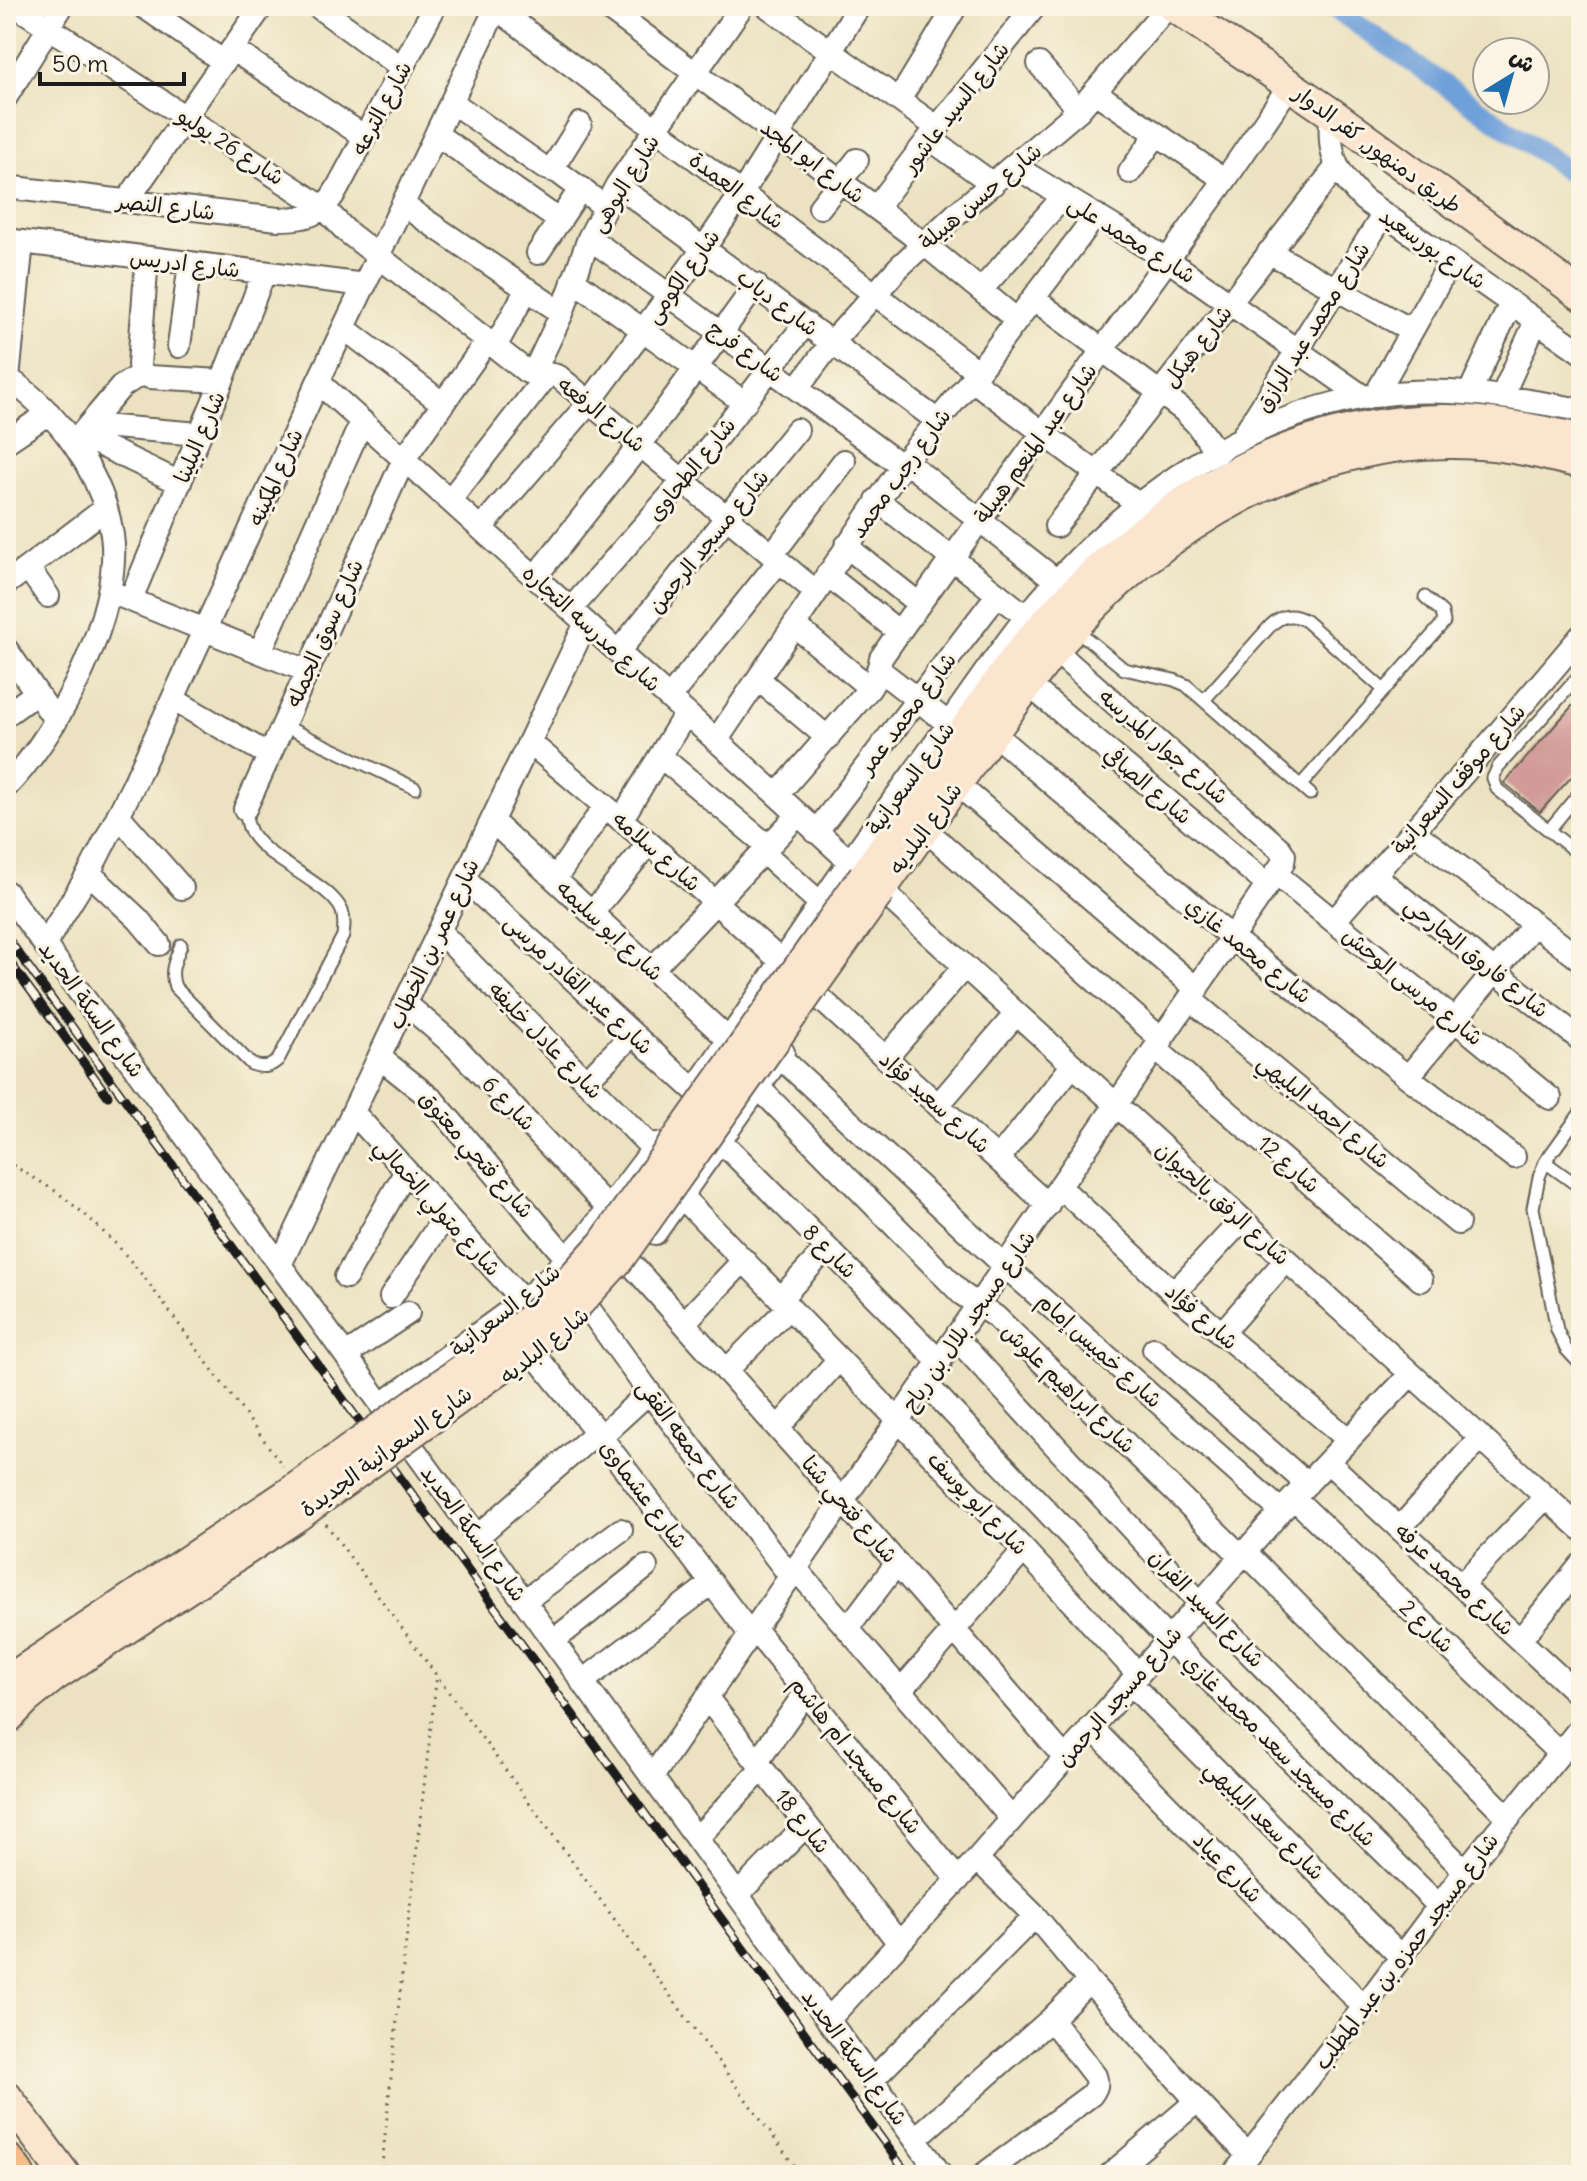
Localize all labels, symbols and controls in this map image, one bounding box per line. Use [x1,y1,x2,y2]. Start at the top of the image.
scale bar [40,36,184,86]
street label: شارع السيد عاشور [894,36,1017,181]
north arrow [1471,36,1551,116]
text: ش [1505,42,1541,78]
text: 50 m [52,48,108,78]
street label: شارع الترعه [345,56,419,161]
street label: طريق دمنهور, كفر الدوار [1286,77,1468,220]
street label: شارع 26 يوليو [170,100,290,193]
street label: شارع ابو المجد [754,113,871,211]
street label: شارع البوهى [583,129,667,238]
street label: شارع حسن هبيلة [913,136,1048,257]
street label: شارع العمدة [683,145,790,236]
street label: شارع النصر [113,186,217,228]
street label: شارع محمد على [1062,189,1201,291]
street label: شارع بورسعيد [1373,201,1492,297]
street label: شارع الكومى [638,223,727,330]
street label: شارع محمد عبد الرازق [1248,237,1377,418]
street label: شارع ادريس [128,242,242,286]
street label: شارع دياب [730,262,824,343]
street label: شارع هيكل [1156,299,1240,394]
street label: شارع فرج [702,314,789,390]
street label: شارع عبد المنعم هبيلة [967,357,1105,531]
street label: شارع الرفعه [551,370,652,460]
street label: شارع البلينا [167,387,233,488]
street label: شارع رجب محمد [843,402,958,545]
street label: شارع الطحاوى [641,411,743,528]
street label: شارع المكينه [241,424,311,531]
street label: شارع مسجد الرحمن [641,463,776,620]
street label: شارع سوق الجمله [279,555,371,712]
street label: شارع مدرسه التجاره [515,558,667,699]
street label: شارع محمد عمر [851,646,964,782]
street label: شارع جوار المدرسه [1092,682,1235,811]
street label: شارع موقف السعرانية [1385,698,1533,862]
street label: شارع السعرانية [859,716,962,841]
street label: شارع الصافي [1096,740,1198,832]
street label: شارع البلديه [882,776,969,881]
street label: شارع سلامه [606,805,707,899]
street label: شارع عمر بن الخطاب [381,854,487,1035]
street label: شارع ابو سليمه [549,873,669,988]
street label: شارع فاروق الجارحي [1395,890,1555,1028]
street label: شارع محمد غازي [1178,891,1318,1012]
street label: شارع عبد القادر مرسى [497,908,659,1062]
street label: شارع مرسى الوحش [1336,921,1489,1053]
street label: شارع السكة الحديد [31,935,151,1084]
street label: شارع عادل خليفه [481,975,609,1106]
street label: شارع سعيد فؤاد [872,1045,996,1161]
street label: شارع احمد البليهي [1248,1048,1396,1179]
street label: شارع 6 [475,1070,542,1138]
street label: شارع فتحي معتوق [409,1084,540,1228]
street label: شارع 12 [1251,1129,1326,1200]
street label: شارع متولي الخمالي [364,1132,507,1286]
street label: شارع الرفق بالحيوان [1149,1135,1296,1272]
street label: شارع 8 [796,1218,863,1285]
street label: شارع مسجد بلال بن رباح [895,1225,1043,1418]
street label: شارع السعرانية [444,1257,567,1364]
street label: شارع فؤاد [1158,1277,1244,1357]
street label: شارع خميس إمام [1029,1286,1169,1416]
street label: شارع البلديه [494,1300,596,1391]
street label: شارع ابراهيم علوش [994,1317,1142,1461]
street label: شارع جمعه الفقى [629,1373,747,1516]
street label: شارع السعرانية الجديدة [295,1379,479,1524]
street label: شارع عشماوى [592,1434,694,1555]
street label: شارع ابو يوسف [920,1445,1034,1562]
street label: شارع فتحي شتا [791,1450,904,1572]
street label: شارع السكة الحديد [413,1459,533,1608]
street label: شارع محمد عرفه [1388,1517,1520,1643]
street label: شارع السيد الفران [1142,1543,1271,1675]
street label: شارع 2 [1393,1593,1460,1660]
street label: شارع مسجد الرحمن [1050,1620,1189,1773]
street label: شارع مسجد سعد محمد غازي [1175,1648,1382,1855]
street label: شارع مسجد ام هاشم [781,1670,928,1842]
street label: شارع سعد البليهي [1195,1754,1331,1890]
street label: شارع 18 [768,1783,837,1860]
street label: شارع عياد [1186,1826,1269,1910]
street label: شارع مسجد حمزه بن عبد المطلب [1308,1827,1506,2076]
street label: شارع السكة الحديد [794,1983,914,2132]

